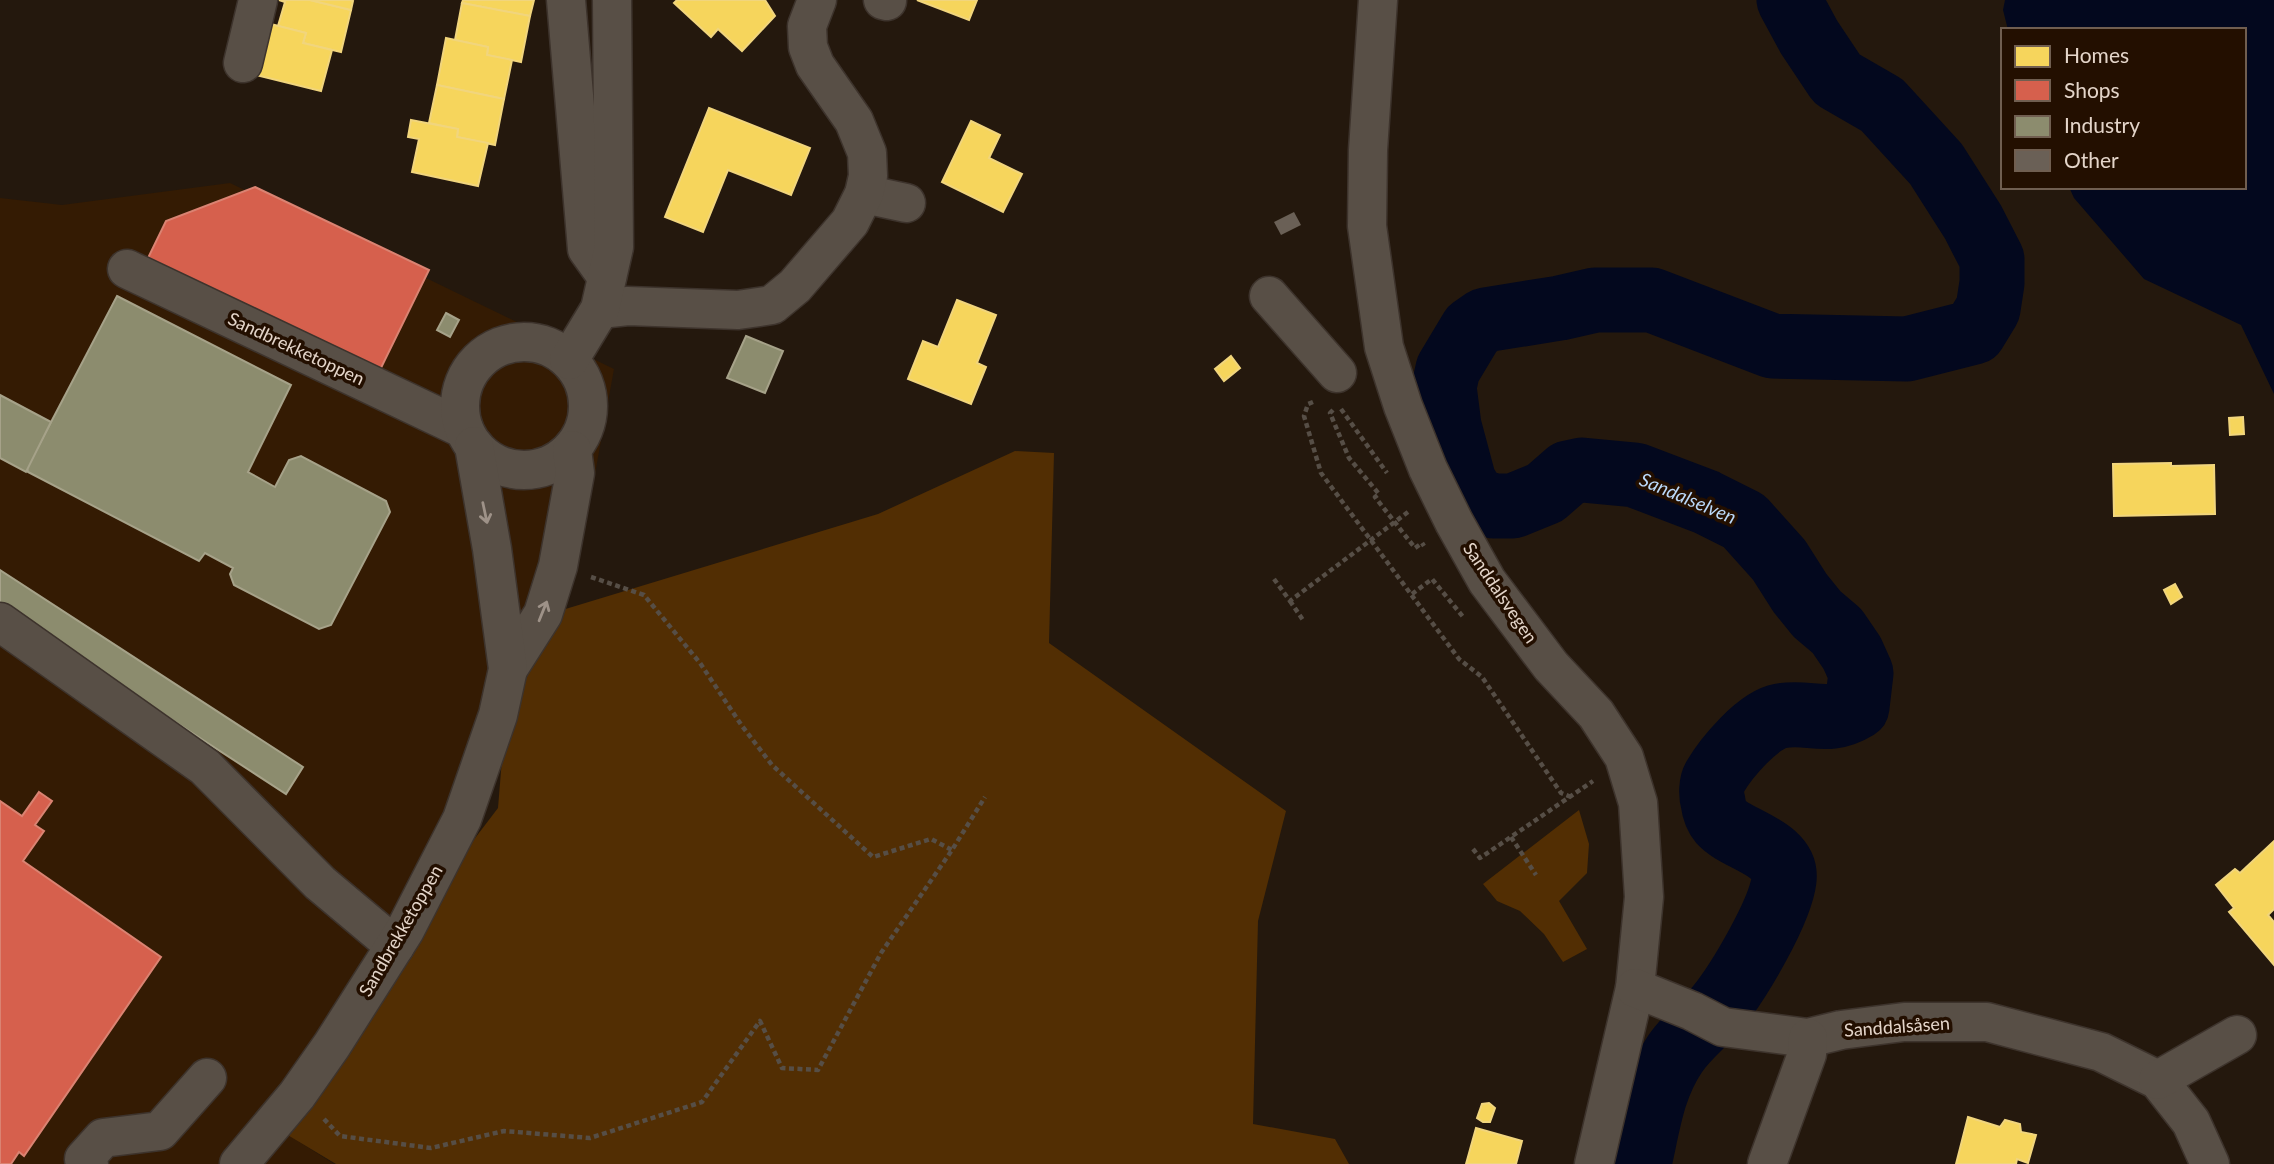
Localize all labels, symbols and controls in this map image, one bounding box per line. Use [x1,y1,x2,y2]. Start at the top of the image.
legend [2001,28,2246,189]
text: Homes [2064,42,2129,67]
text: Shops [2064,77,2120,102]
text: Industry [2064,112,2140,137]
text: Other [2064,147,2119,172]
street label: Sandbrekketoppen [225,307,368,389]
water label: Sandalselven [1637,467,1740,528]
one-way arrow [478,501,492,524]
street label: Sanddalsvegen [1459,538,1543,647]
one-way arrow [538,600,551,622]
street label: Sandbrekketoppen [354,861,447,1000]
street label: Sanddalsåsen [1843,1011,1951,1041]

